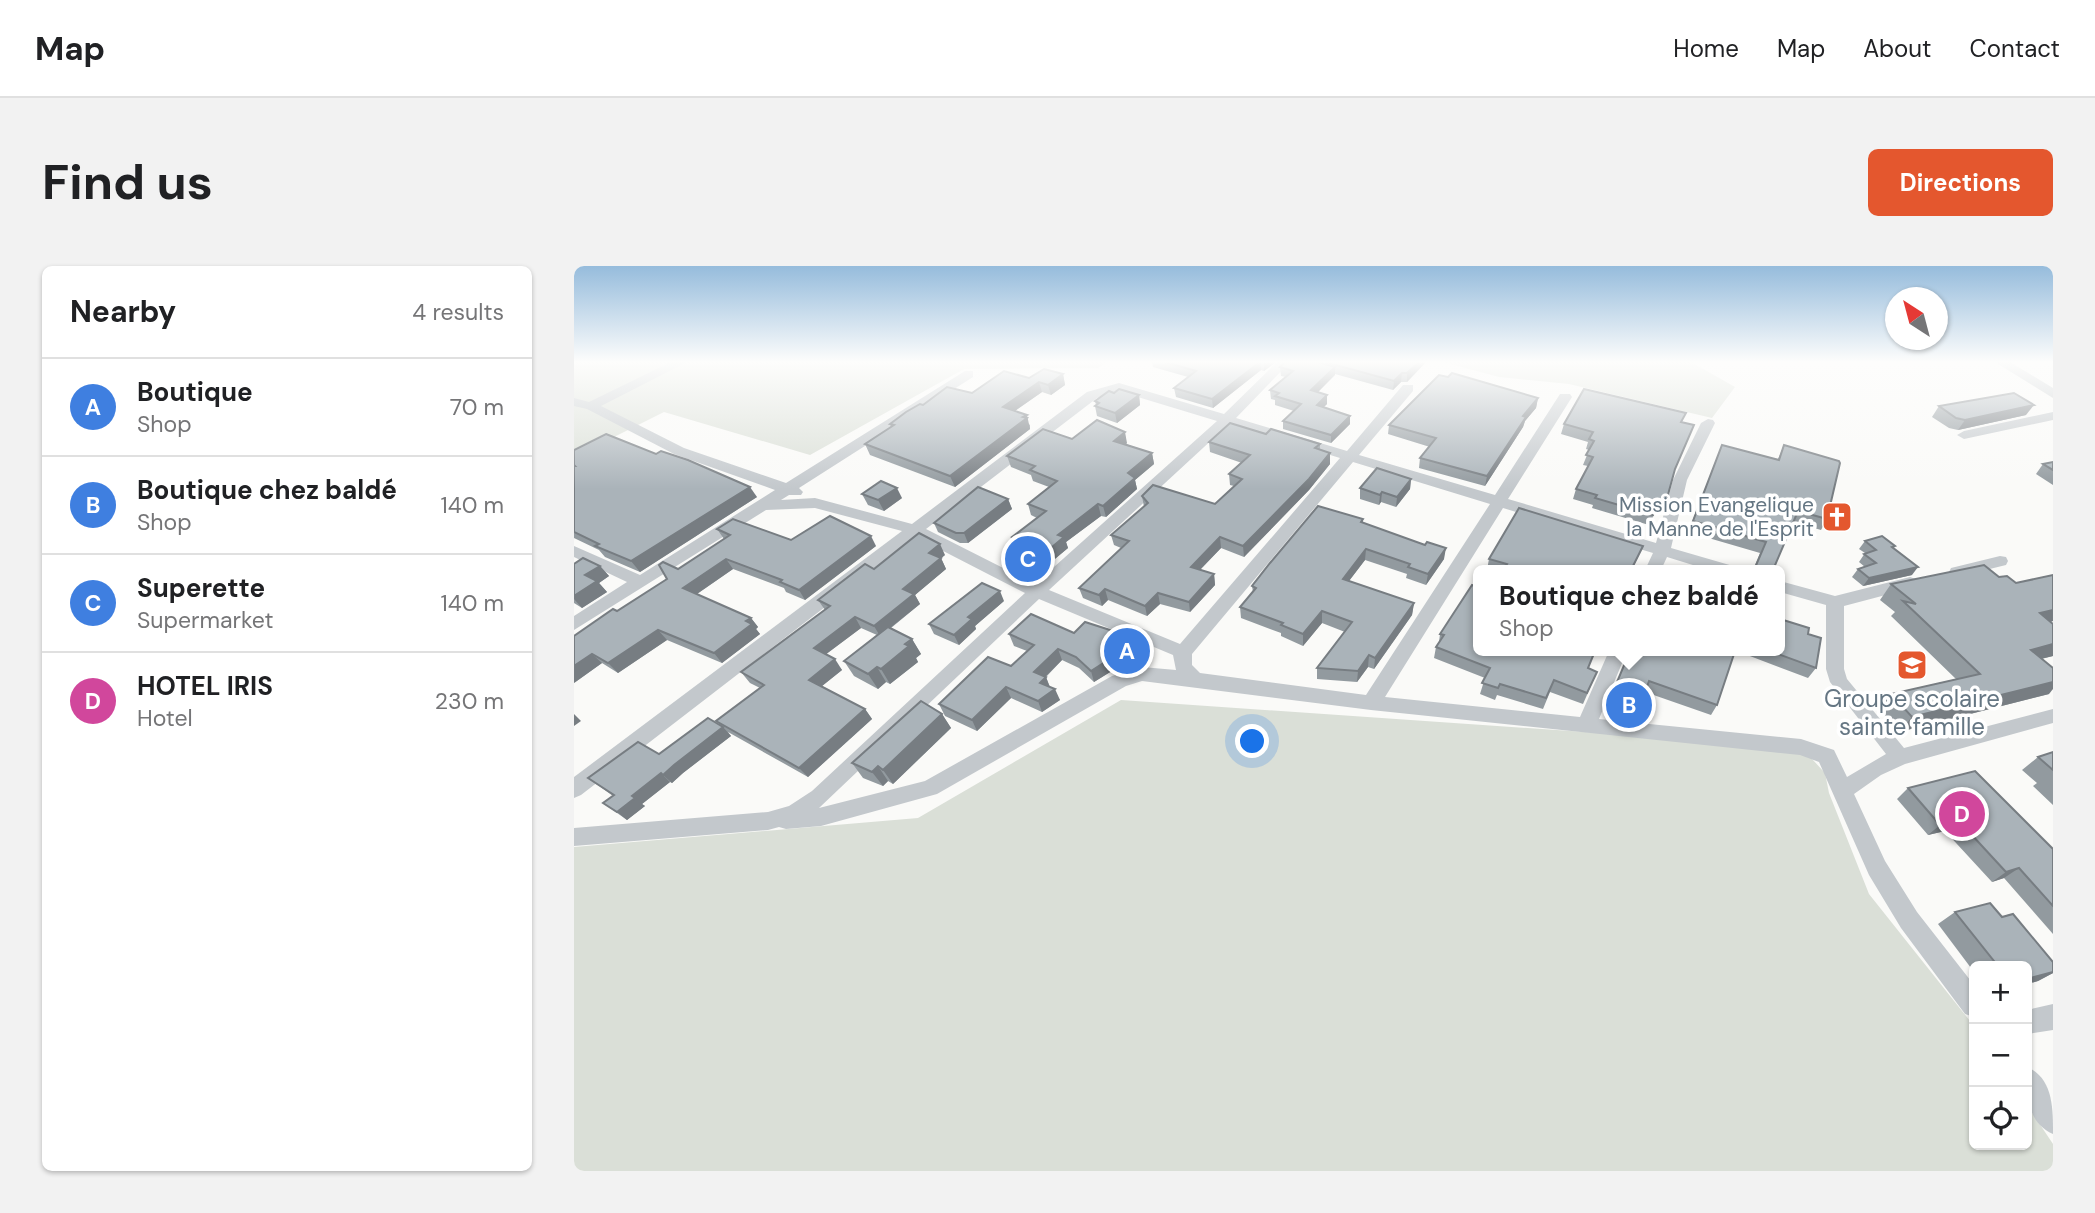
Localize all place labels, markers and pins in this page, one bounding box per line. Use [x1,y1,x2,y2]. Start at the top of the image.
place label: Mission Evangelique la Manne de l'Esprit [1619,491,1814,543]
church icon: Mission Evangelique la Manne de l'Esprit [1820,500,1854,534]
pin: C [1005,533,1051,585]
pin: A [1104,625,1150,677]
school or university icon: Groupe scolaire sainte famille [1895,648,1929,682]
pin: B [1606,679,1652,731]
place label: Groupe scolaire sainte famille [1824,683,2000,742]
pin: D [1939,788,1985,840]

